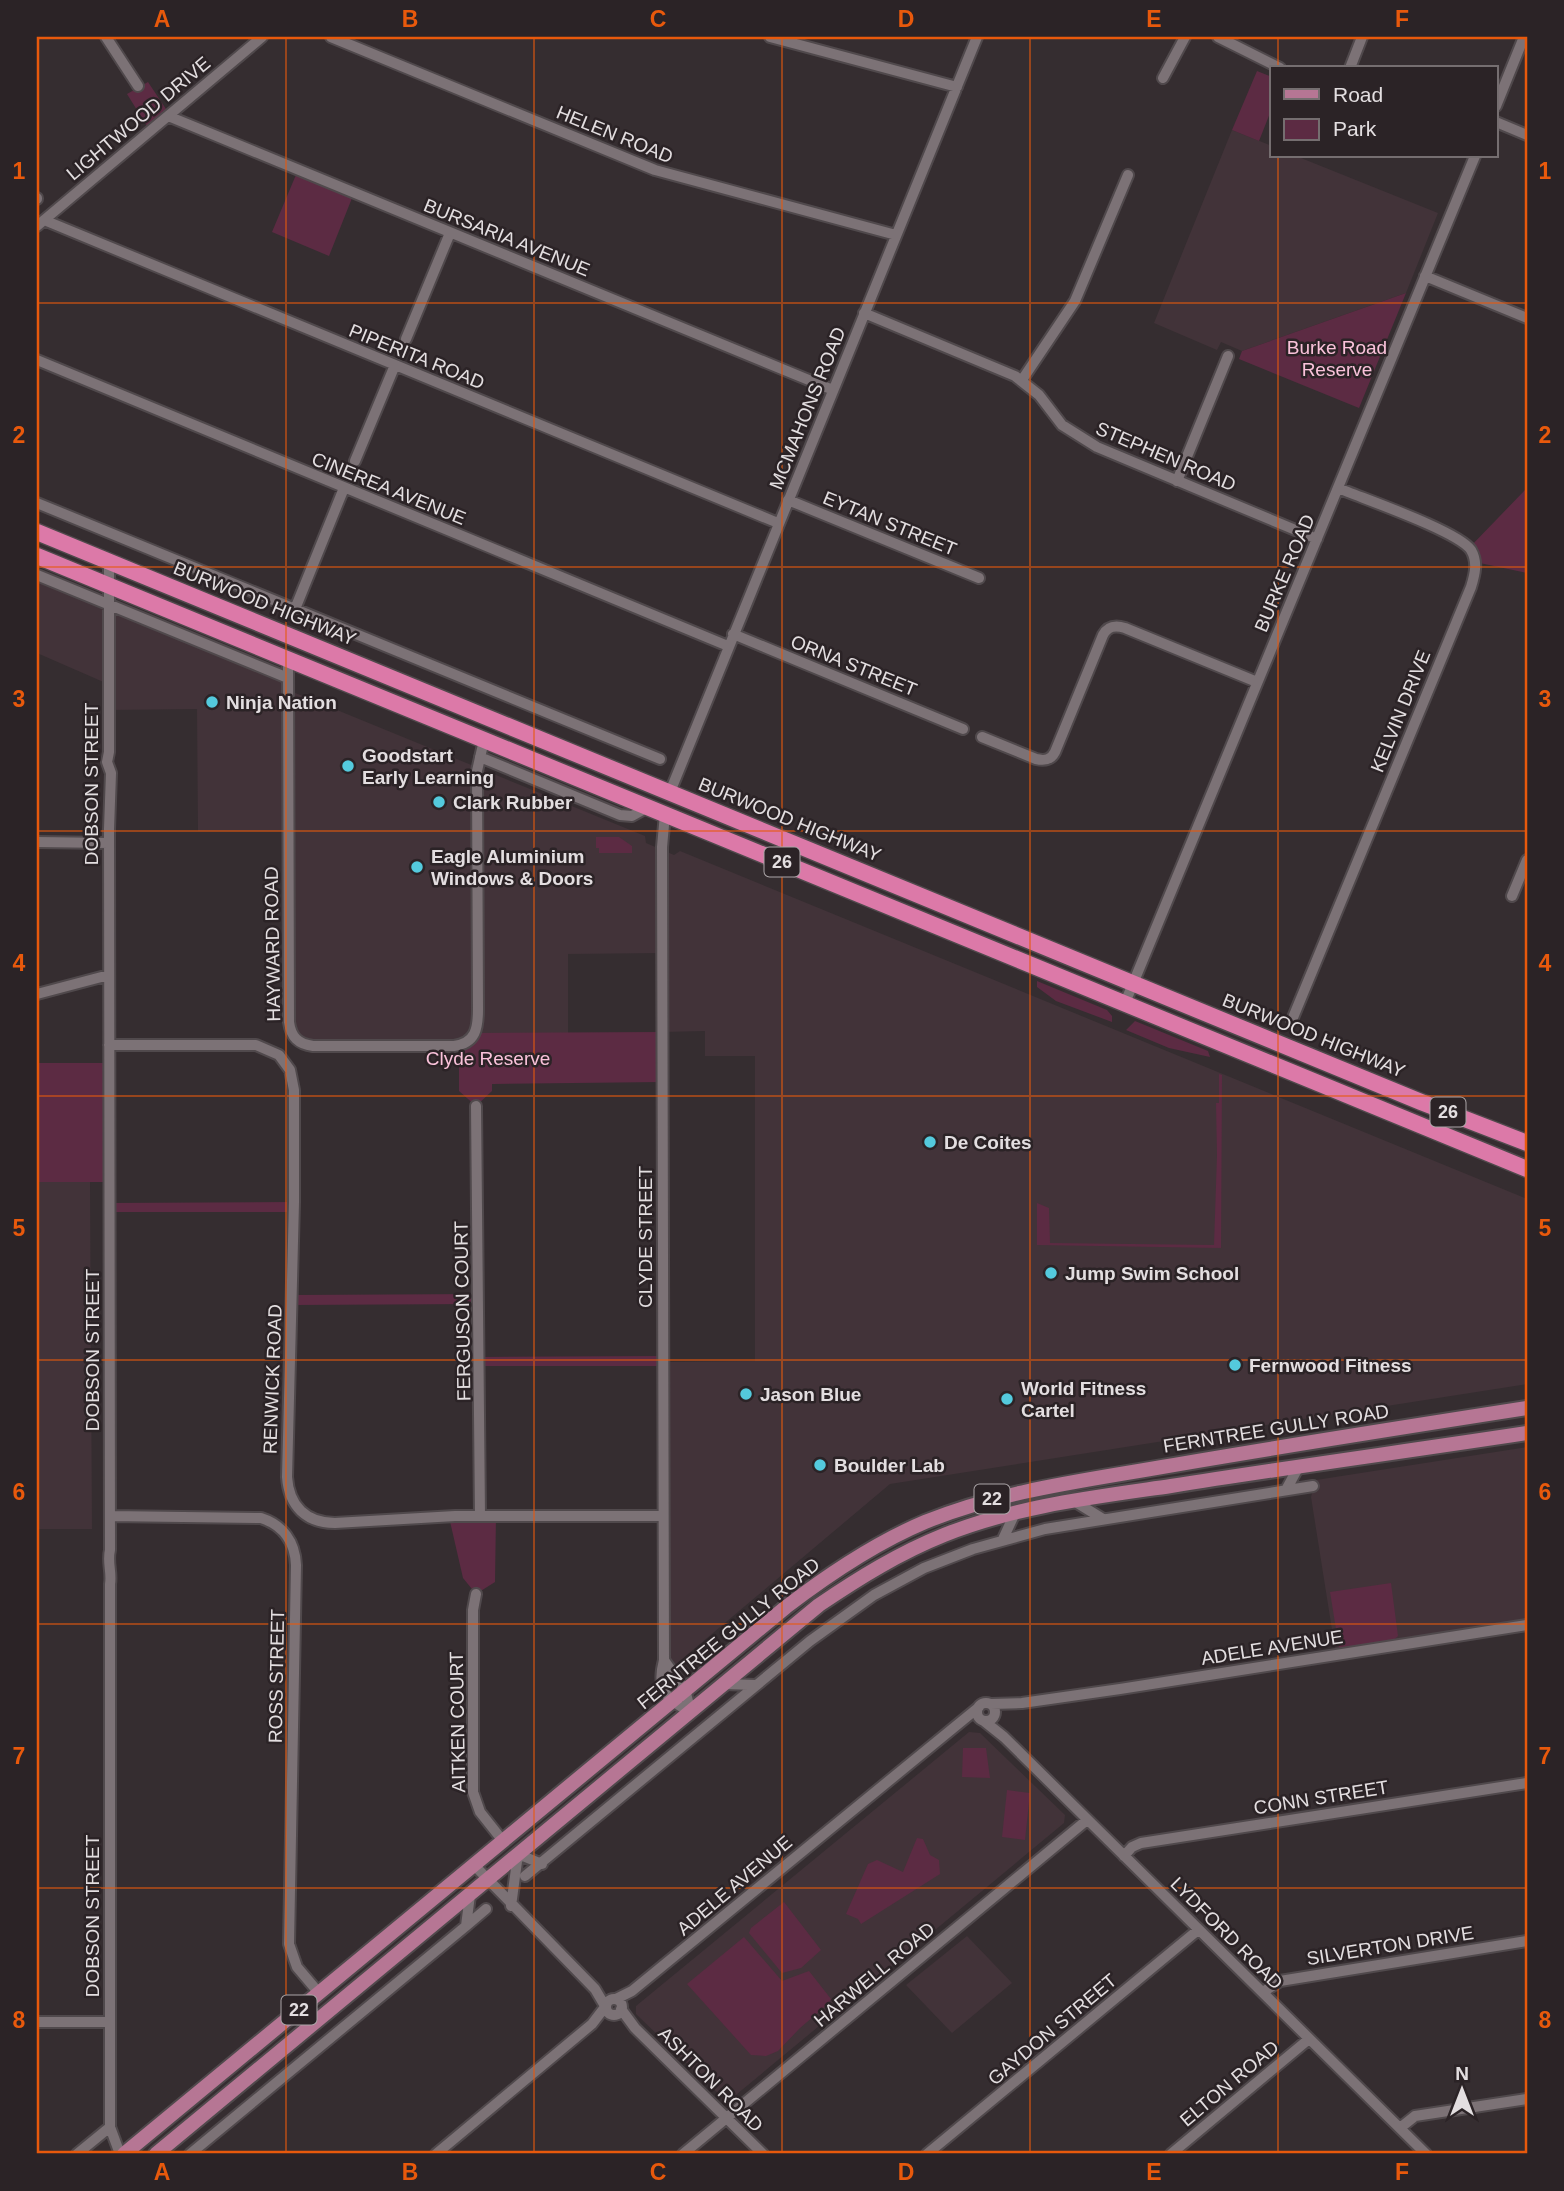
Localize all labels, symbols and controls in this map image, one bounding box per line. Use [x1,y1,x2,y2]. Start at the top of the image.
text: A [154,6,170,32]
text: B [402,6,418,32]
text: C [650,6,666,32]
text: D [898,6,914,32]
text: E [1146,6,1162,32]
text: F [1395,6,1409,32]
street label: LIGHTWOOD DRIVE [62,52,214,184]
legend [1270,66,1498,158]
text: Road [1333,83,1383,106]
street label: HELEN ROAD [554,102,676,167]
text: Park [1333,117,1377,140]
text: 1 [13,158,26,184]
text: 1 [1539,158,1552,184]
street label: BURSARIA AVENUE [421,195,593,280]
street label: PIPERITA ROAD [346,320,488,393]
street label: MCMAHONS ROAD [765,324,850,492]
park label: Burke Road Reserve [1287,337,1387,380]
street label: STEPHEN ROAD [1093,418,1239,495]
text: 2 [13,422,25,448]
text: 2 [1539,422,1551,448]
street label: CINEREA AVENUE [309,448,469,529]
street label: EYTAN STREET [820,487,960,560]
street label: BURKE ROAD [1250,511,1319,635]
street label: BURWOOD HIGHWAY [171,557,359,650]
street label: ORNA STREET [788,631,920,700]
street label: KELVIN DRIVE [1366,647,1434,775]
text: 3 [13,686,25,712]
text: 3 [1539,686,1551,712]
place label: Ninja Nation [226,692,337,713]
marker: Ninja Nation [204,694,220,710]
street label: DOBSON STREET [81,702,102,865]
place label: Goodstart Early Learning [362,745,494,788]
marker: Goodstart Early Learning [340,758,356,774]
street label: BURWOOD HIGHWAY [696,773,884,866]
place label: Clark Rubber [453,792,573,813]
marker: Clark Rubber [431,794,447,810]
place label: Eagle Aluminium Windows & Doors [431,846,593,889]
road number: 26 [764,848,800,876]
marker: Eagle Aluminium Windows & Doors [409,859,425,875]
street label: HAYWARD ROAD [261,866,284,1022]
text: 4 [13,950,26,976]
text: 4 [1539,950,1552,976]
street label: BURWOOD HIGHWAY [1220,989,1408,1082]
park label: Clyde Reserve [426,1048,550,1069]
road number: 26 [1430,1098,1466,1126]
place label: De Coites [944,1132,1032,1153]
marker: De Coites [922,1134,938,1150]
street label: CLYDE STREET [635,1166,656,1308]
text: 5 [13,1215,26,1241]
text: 5 [1539,1215,1552,1241]
street label: FERGUSON COURT [450,1220,475,1401]
place label: Jump Swim School [1065,1263,1239,1284]
marker: Jump Swim School [1043,1265,1059,1281]
street label: DOBSON STREET [82,1268,103,1431]
street label: RENWICK ROAD [259,1304,286,1454]
place label: Fernwood Fitness [1249,1355,1412,1376]
marker: Fernwood Fitness [1227,1357,1243,1373]
place label: World Fitness Cartel [1021,1378,1146,1421]
place label: Jason Blue [760,1384,861,1405]
marker: Jason Blue [738,1386,754,1402]
marker: World Fitness Cartel [999,1391,1015,1407]
street label: FERNTREE GULLY ROAD [1162,1400,1391,1457]
place label: Boulder Lab [834,1455,945,1476]
marker: Boulder Lab [812,1457,828,1473]
text: 6 [13,1479,25,1505]
text: 6 [1539,1479,1551,1505]
road number: 22 [974,1484,1010,1514]
street label: FERNTREE GULLY ROAD [633,1553,824,1713]
street label: ROSS STREET [265,1608,288,1743]
street label: ADELE AVENUE [1200,1626,1344,1669]
street label: AITKEN COURT [446,1651,469,1793]
text: 7 [13,1743,25,1769]
text: 7 [1539,1743,1551,1769]
street label: CONN STREET [1252,1776,1390,1819]
street label: ADELE AVENUE [673,1831,796,1939]
street label: DOBSON STREET [82,1834,103,1997]
street label: LYDFORD ROAD [1166,1873,1287,1994]
street label: HARWELL ROAD [810,1918,939,2031]
street label: SILVERTON DRIVE [1305,1922,1475,1969]
street label: GAYDON STREET [984,1969,1121,2089]
road number: 22 [282,1996,316,2024]
text: 8 [13,2007,26,2033]
text: 8 [1539,2007,1552,2033]
street label: ASHTON ROAD [654,2023,767,2136]
street label: ELTON ROAD [1176,2036,1283,2131]
north arrow [1428,2054,1498,2124]
text: N [1455,2063,1469,2084]
text: A [154,2159,170,2185]
text: B [402,2159,418,2185]
text: C [650,2159,666,2185]
text: D [898,2159,914,2185]
text: E [1146,2159,1162,2185]
text: F [1395,2159,1409,2185]

